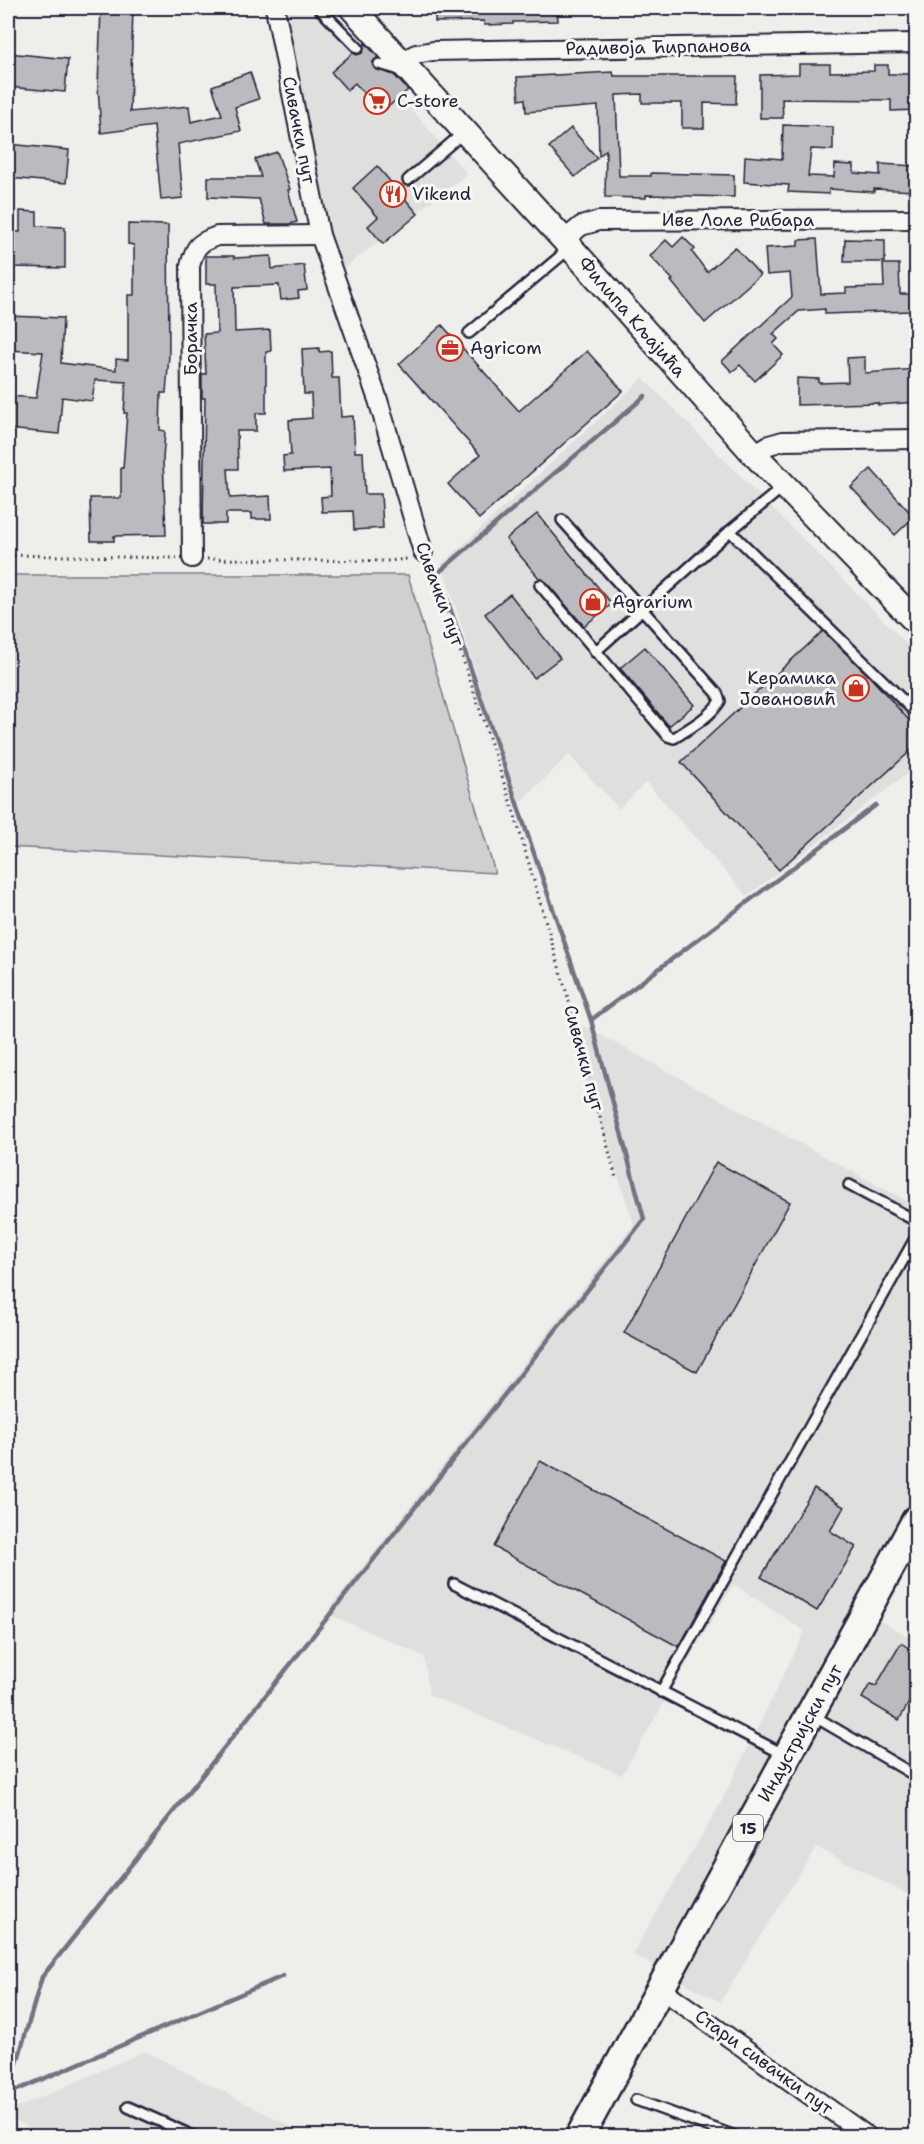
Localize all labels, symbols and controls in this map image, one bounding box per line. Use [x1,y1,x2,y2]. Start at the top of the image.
street label: Радивоја Ћирпанова [565,33,751,61]
street label: Сивачки пут [277,74,321,187]
supermarket icon: C-store [362,86,392,116]
place label: C-store [397,89,459,113]
restaurant icon: Vikend [378,179,408,209]
place label: Vikend [412,182,471,206]
street label: Иве Лоле Рибара [662,208,814,232]
street label: Филипа Кљајића [573,252,691,382]
street label: Борачка [179,302,203,376]
office icon: Agricom [435,333,465,363]
place label: Agricom [470,336,542,360]
street label: Сивачки пут [410,539,470,650]
shop icon: Agrarium [578,587,608,617]
place label: Agrarium [612,590,693,614]
place label: Керамика Јовановић [740,666,836,711]
shop icon: Керамика Јовановић [841,673,871,703]
street label: Сивачки пут [558,1002,610,1115]
street label: Индустријски пут [752,1659,848,1806]
road number: 15 [733,1815,763,1841]
street label: Стари сивачки пут [690,2004,838,2121]

